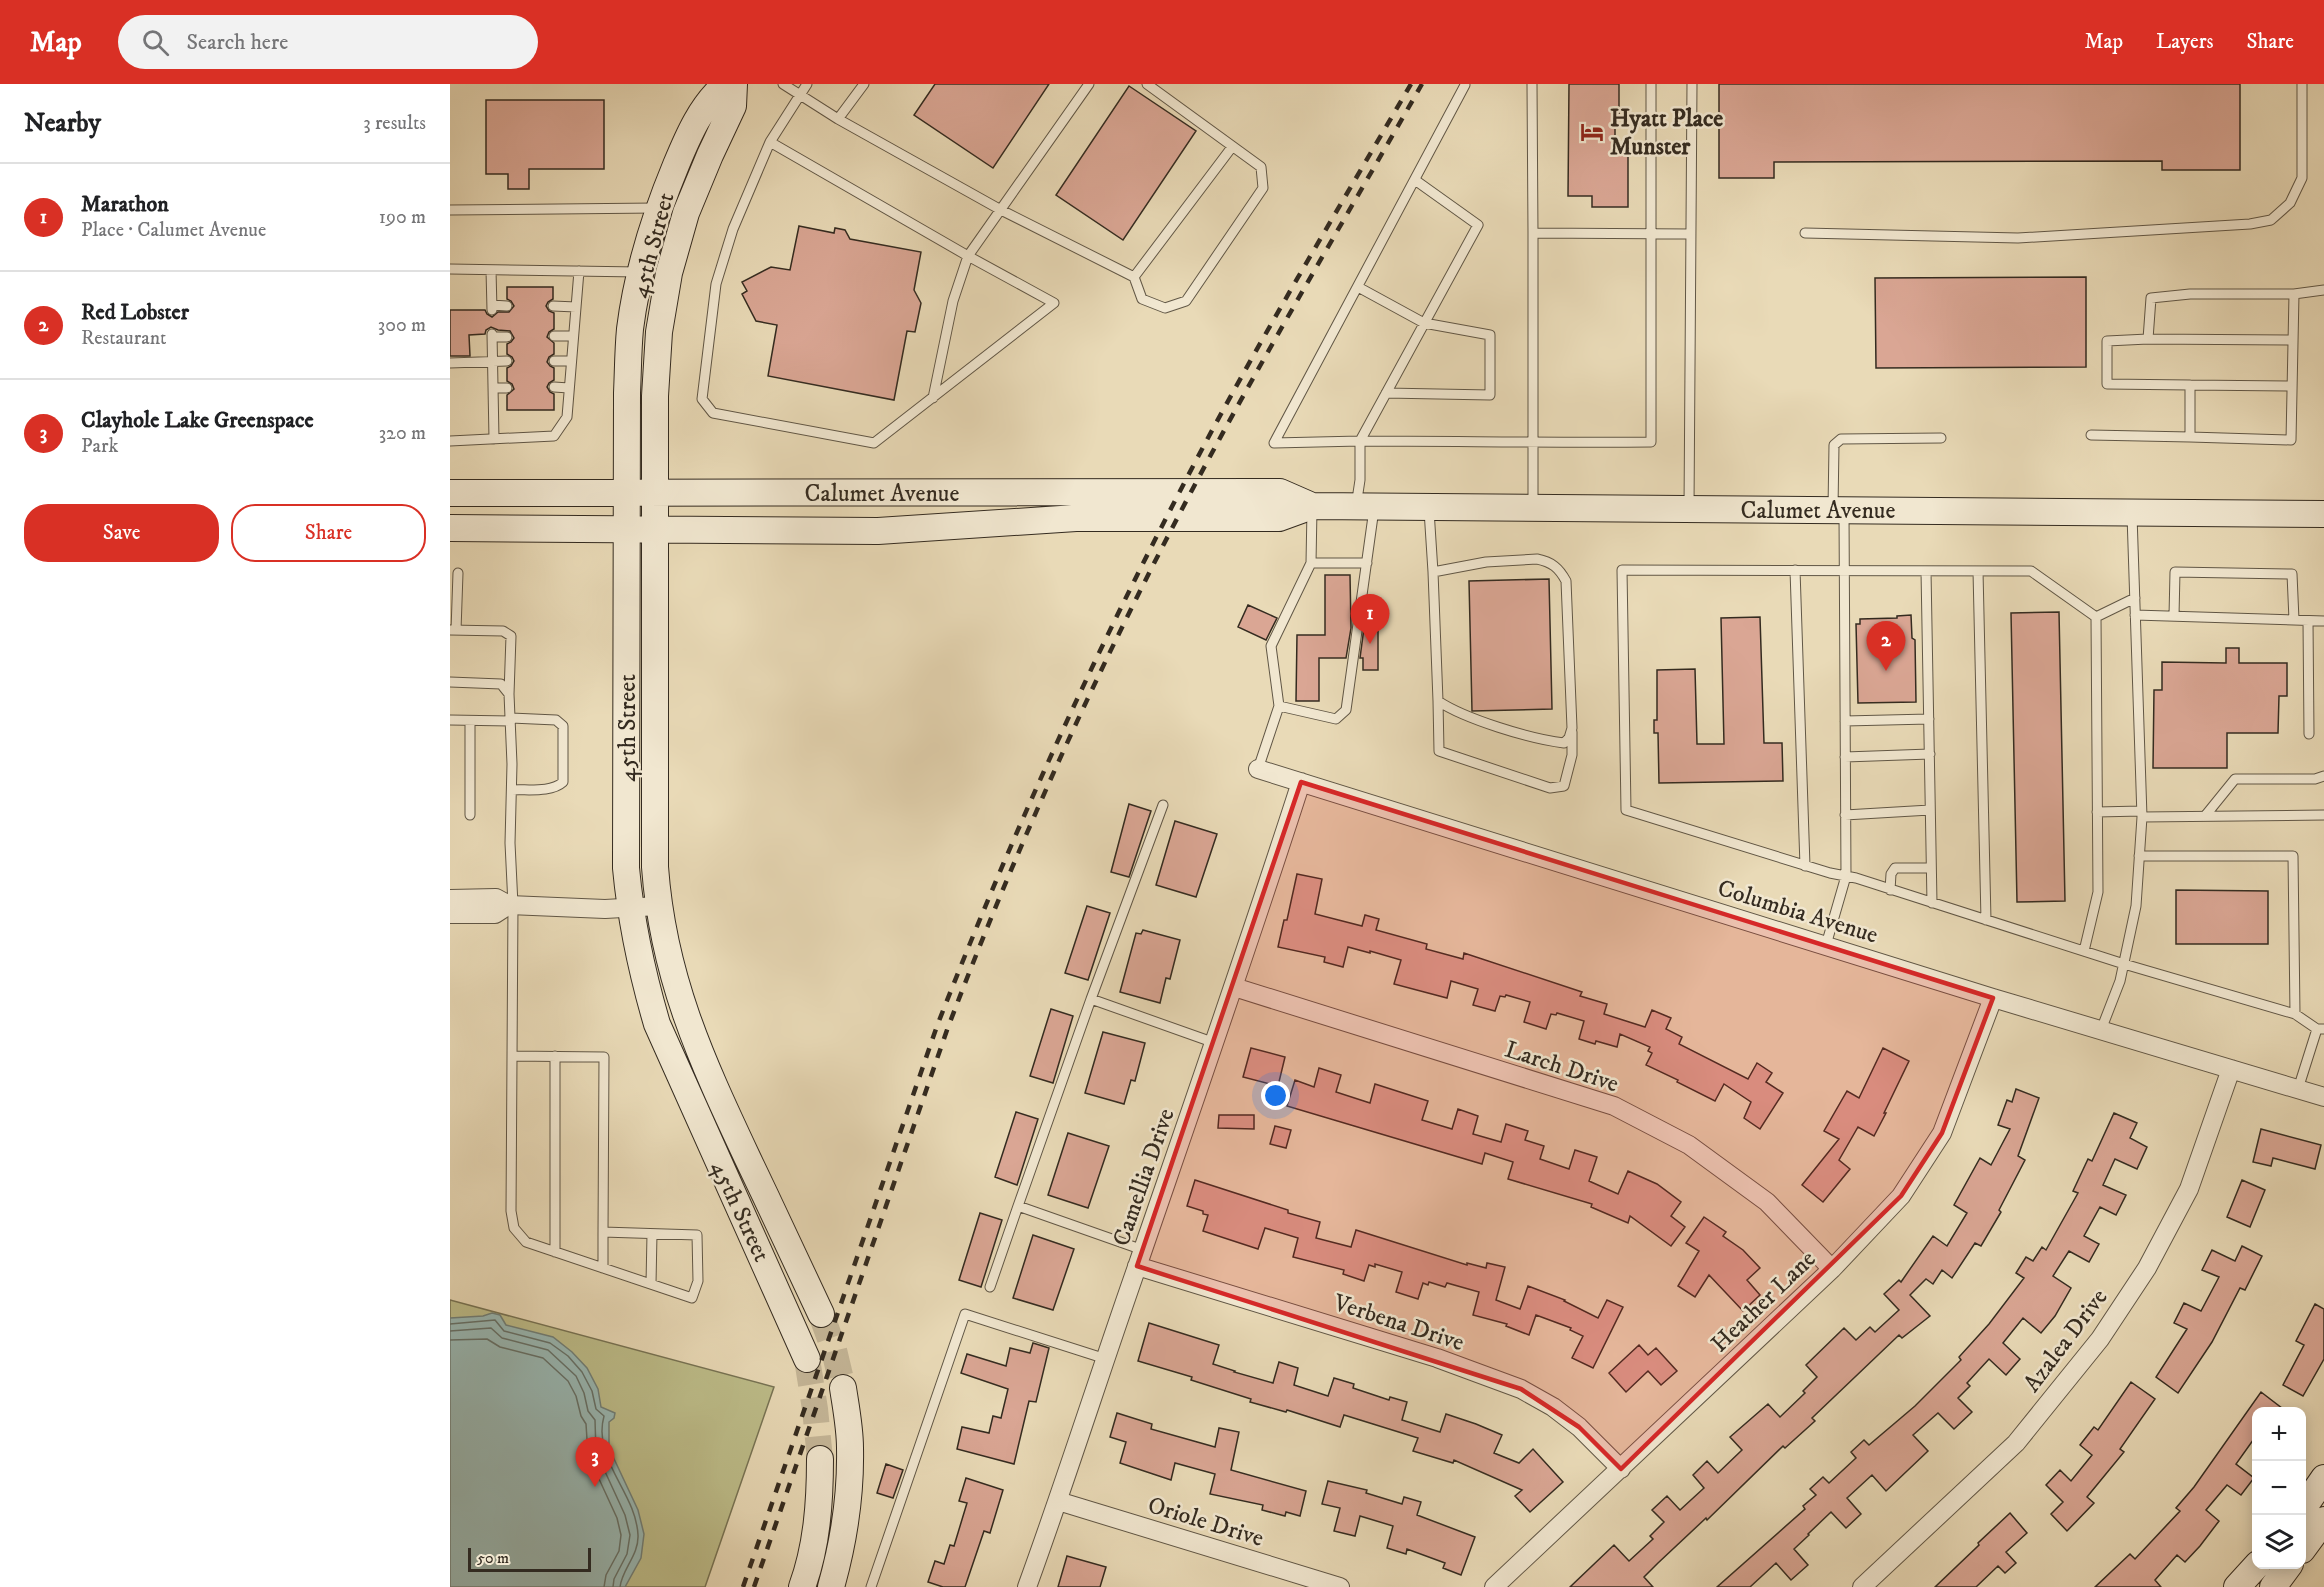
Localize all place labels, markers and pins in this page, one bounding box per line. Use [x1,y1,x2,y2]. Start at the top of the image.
place label: Hyatt Place Munster [1610,104,1723,162]
hotel icon: Hyatt Place Munster [1579,119,1605,145]
pin: 1 [1350,594,1390,644]
pin: 2 [1866,622,1906,671]
pin: 3 [576,1438,614,1487]

